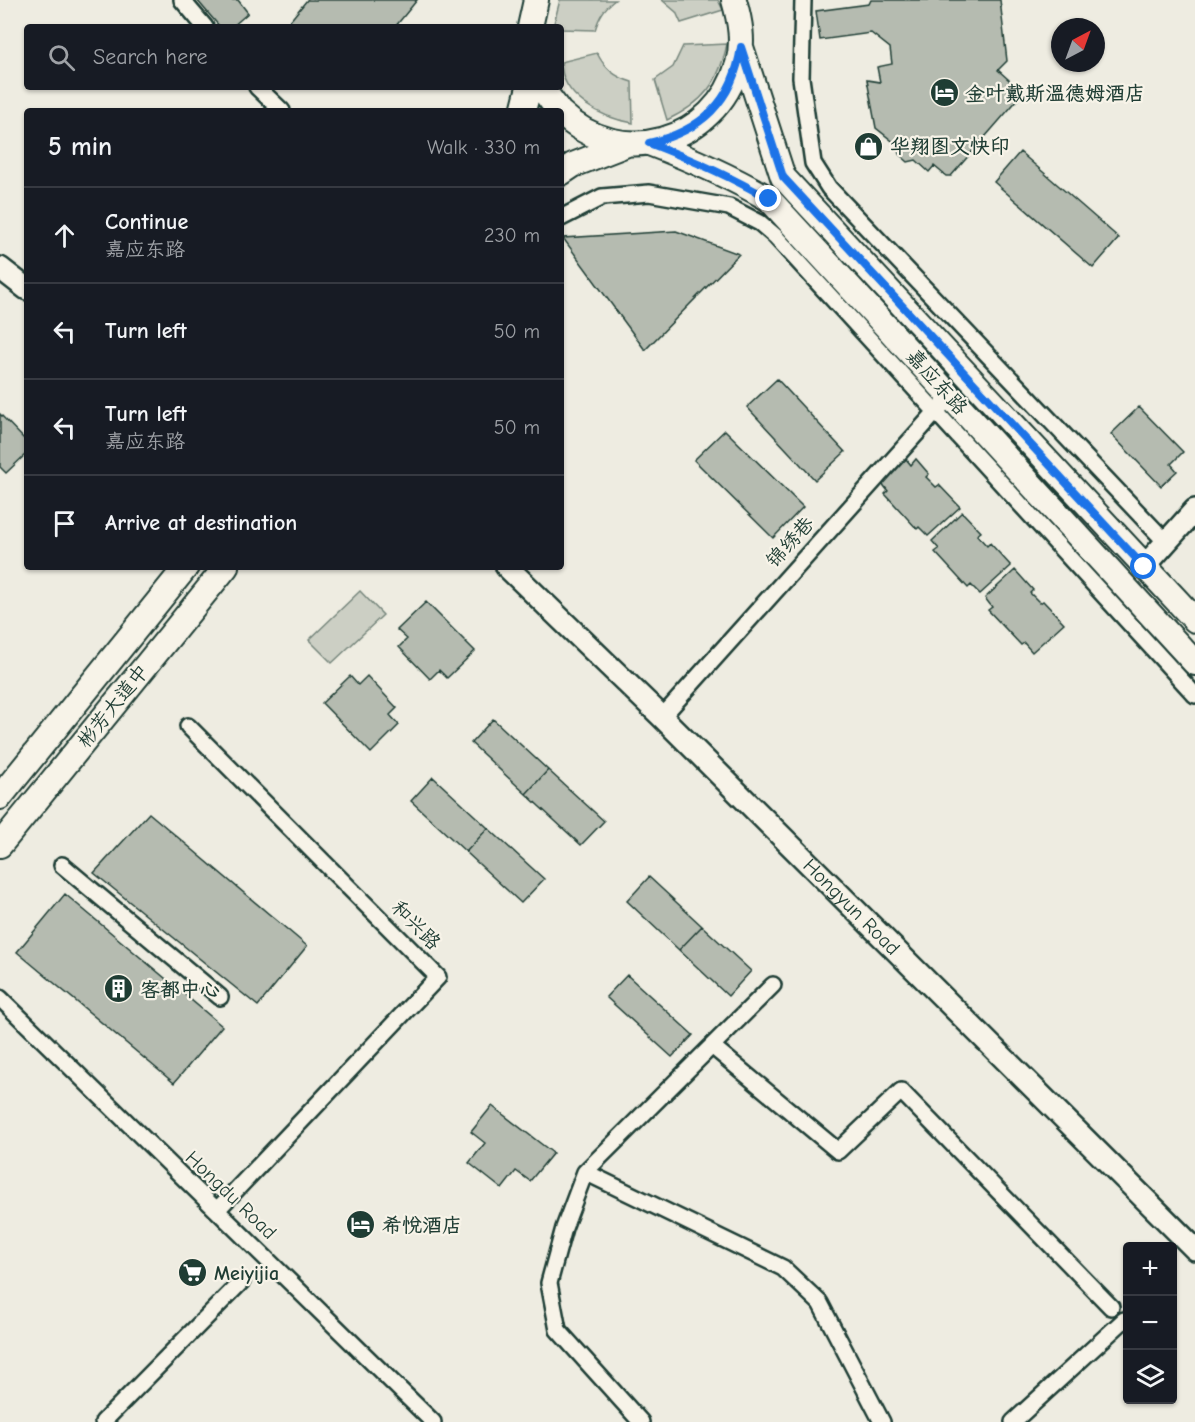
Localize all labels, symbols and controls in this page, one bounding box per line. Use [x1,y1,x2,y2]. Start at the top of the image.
north arrow [1051,18,1105,72]
search box [24,24,564,90]
icon: search [45,41,78,74]
text: Search here [93,44,208,70]
hotel icon: 金叶戴斯温德姆酒店 [928,77,960,109]
place label: 金叶戴斯温德姆酒店 [965,82,1145,105]
shop icon: 华翔图文快印 [853,130,885,162]
text: 5 min [48,132,112,162]
place label: 华翔图文快印 [890,135,1010,158]
text: Walk · 330 m [427,136,540,159]
route end [755,185,781,211]
text: Continue [105,209,188,235]
icon: ahead [48,219,81,252]
text: 230 m [484,224,540,247]
text: 嘉应东路 [105,238,185,261]
icon: left [48,315,81,348]
text: Turn left [105,318,187,344]
text: 50 m [494,320,540,343]
street label: 嘉应东路 [902,345,973,420]
text: Turn left [105,401,187,427]
icon: left [48,411,81,444]
text: 50 m [494,416,540,439]
text: 嘉应东路 [105,430,185,453]
icon: arrive [48,507,81,540]
text: Arrive at destination [105,510,297,536]
street label: 锦绣巷 [761,511,819,572]
route start [1130,553,1156,579]
street label: 彬芳大道中 [73,660,153,752]
street label: Hongyun Road [799,854,905,960]
street label: 和兴路 [387,896,446,955]
building icon: 客都中心 [103,973,135,1005]
place label: 客都中心 [140,978,220,1001]
street label: Hongdu Road [181,1146,281,1244]
hotel icon: 希悦酒店 [345,1209,377,1241]
place label: 希悦酒店 [382,1214,462,1237]
map controls [1123,1242,1177,1404]
button: + [1123,1242,1177,1296]
supermarket icon: Meiyijia [177,1257,209,1289]
place label: Meiyijia [214,1262,279,1285]
button: − [1123,1296,1177,1350]
button: layers [1123,1350,1177,1404]

